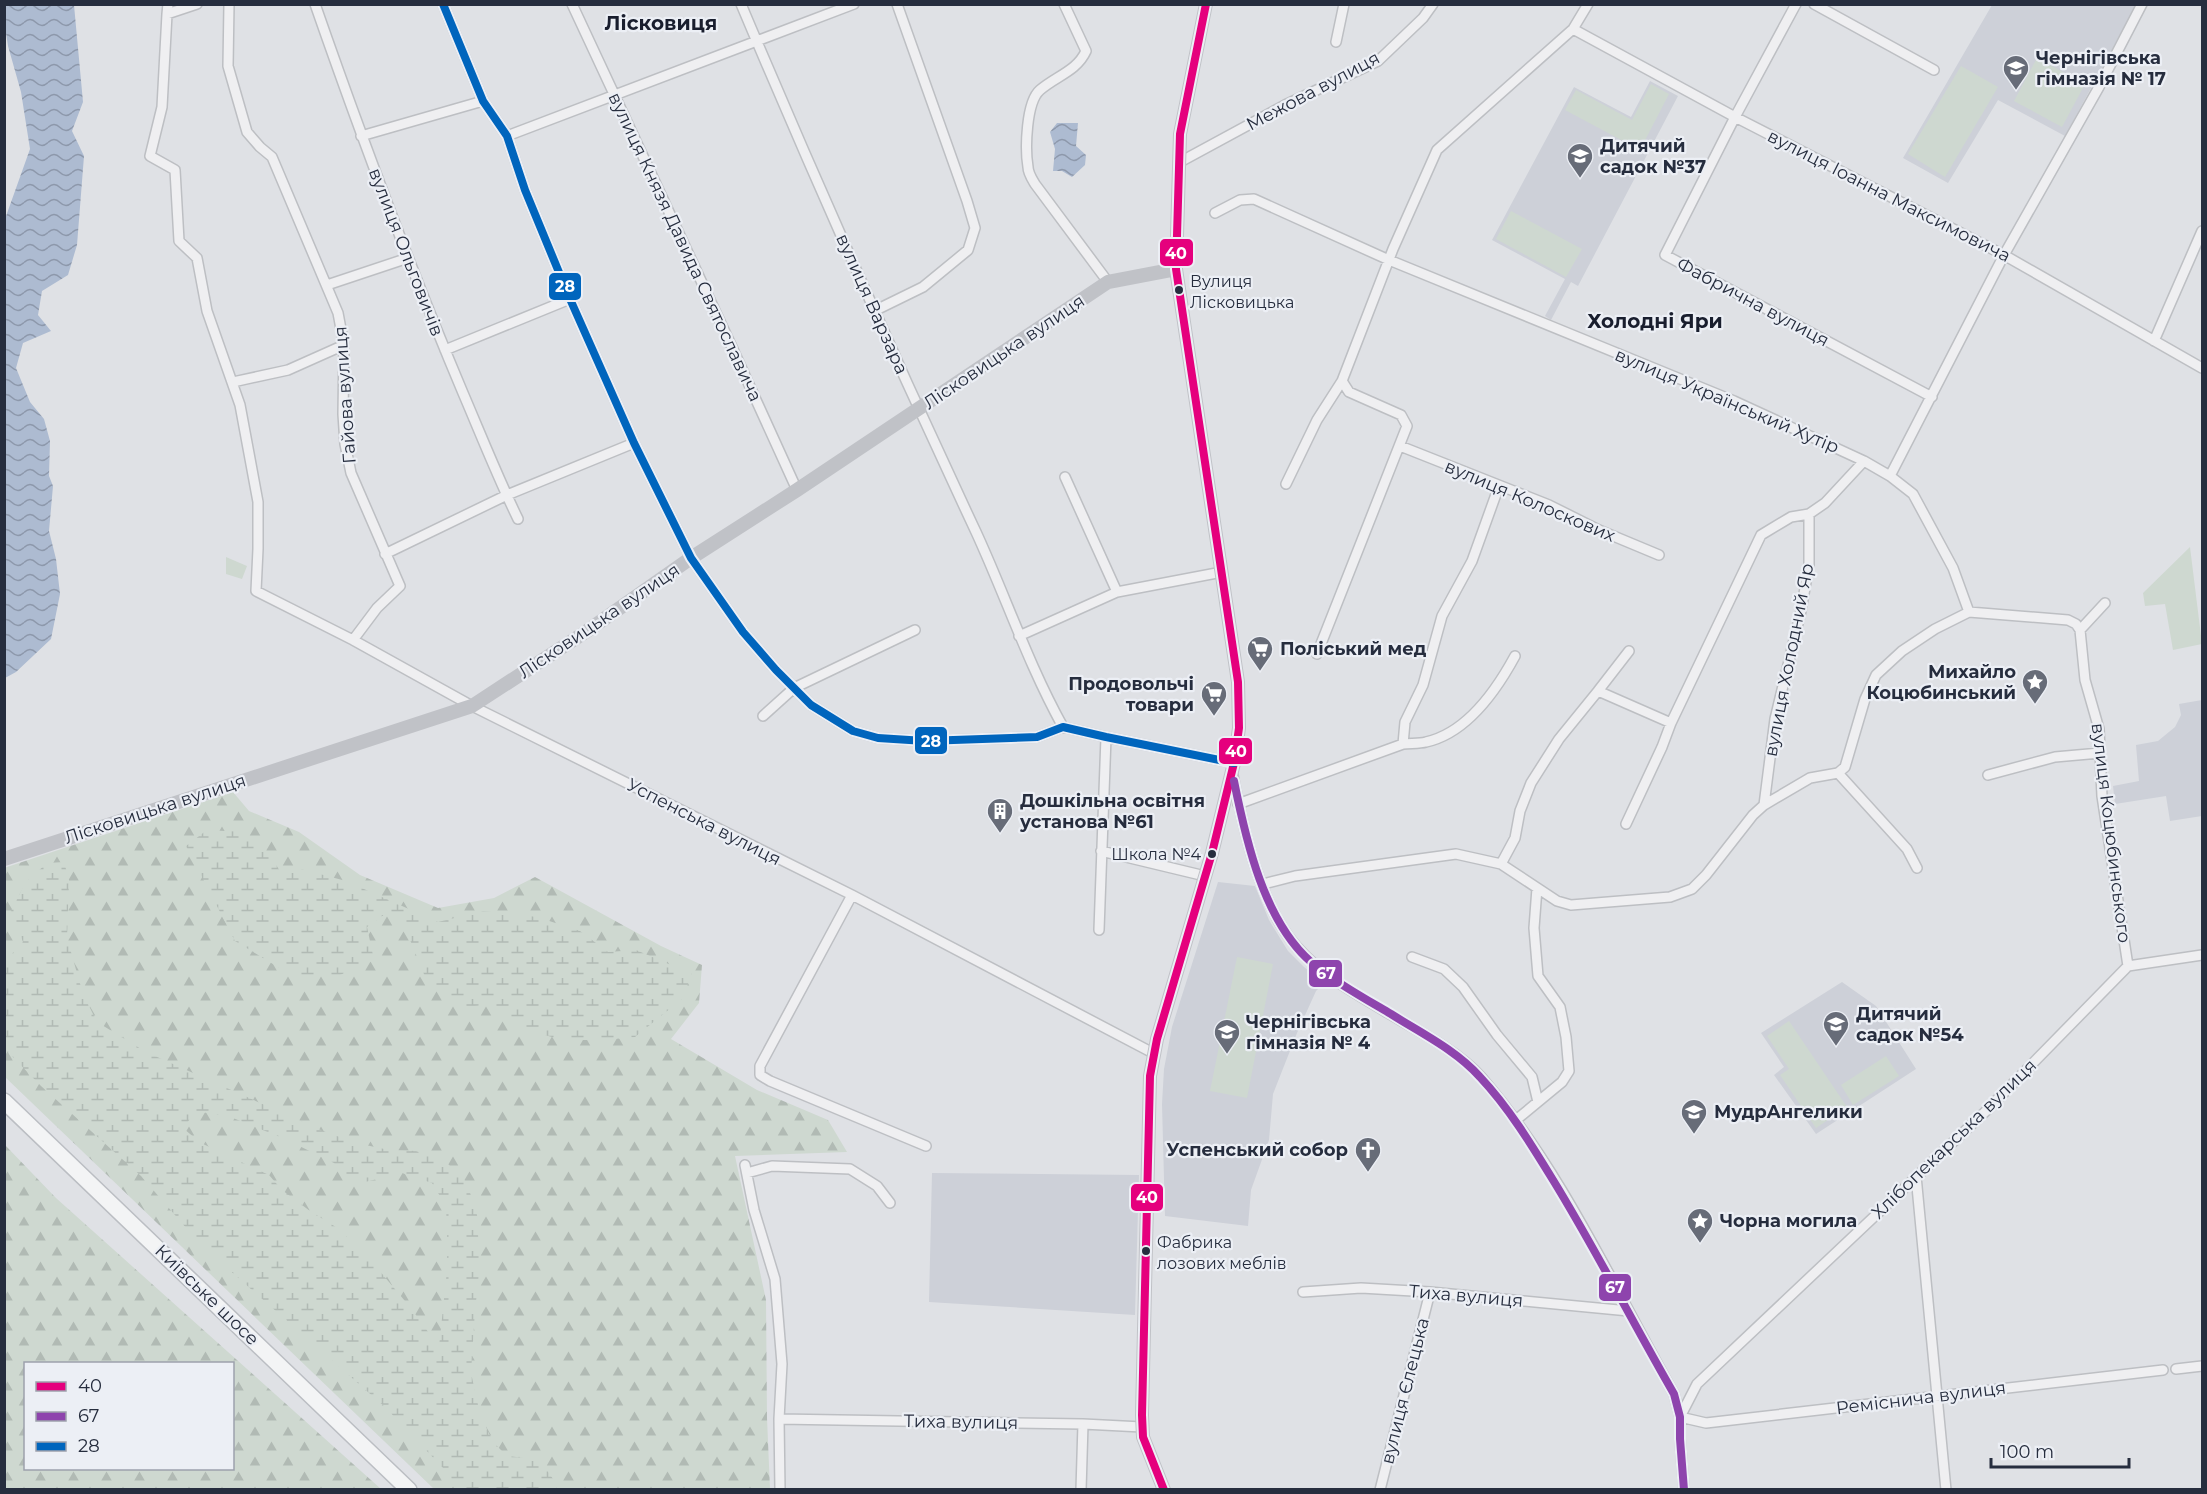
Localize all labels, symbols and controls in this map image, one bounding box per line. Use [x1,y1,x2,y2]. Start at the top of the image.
district label: Лісковиця [605,11,717,35]
street label: Межова вулиця [1243,47,1383,135]
place label: Чернігівська гімназія № 17 [2036,47,2166,90]
school or university icon: Чернігівська гімназія № 17 [2001,53,2031,91]
street label: вулиця Князя Давида Святославича [603,89,767,405]
street label: вулиця Іоанна Максимовича [1764,125,2014,267]
place label: Дитячий садок №37 [1600,135,1706,178]
school or university icon: Дитячий садок №37 [1565,141,1595,179]
street label: вулиця Ольговичів [364,165,448,339]
street label: вулиця Варзара [831,230,913,378]
line badge: 40 [1159,238,1194,267]
text: 40 [1165,244,1187,263]
street label: Фабрична вулиця [1673,253,1833,351]
line badge: 28 [548,272,582,301]
place label: Вулиця Лісковицька [1190,272,1294,312]
text: 28 [555,277,575,296]
marker: Вулиця Лісковицька [1173,284,1185,296]
street label: Лісковицька вулиця [919,290,1089,414]
district label: Холодні Яри [1587,309,1723,333]
street label: Гайова вулиця [329,325,361,465]
street label: вулиця Український Хутір [1612,344,1842,458]
street label: вулиця Колоскових [1441,455,1619,547]
street label: Лісковицька вулиця [514,559,684,683]
street label: вулиця Холодний Яр [1759,561,1819,759]
supermarket icon: Поліський мед [1245,634,1275,672]
place label: Поліський мед [1280,638,1427,660]
place label: Михайло Коцюбинський [1867,661,2016,704]
place icon: Михайло Коцюбинський [2020,667,2050,705]
place label: Продовольчі товари [1068,673,1194,716]
supermarket icon: Продовольчі товари [1199,679,1229,717]
street label: вулиця Коцюбинського [2087,722,2135,944]
line badge: 28 [914,726,948,755]
text: 28 [921,732,941,751]
line badge: 40 [1218,737,1253,765]
text: 40 [1225,742,1247,761]
street label: Лісковицька вулиця [61,769,249,849]
street label: Успенська вулиця [623,774,785,870]
place label: Дошкільна освітня установа №61 [1019,790,1205,833]
building icon: Дошкільна освітня установа №61 [985,796,1015,834]
place label: Школа №4 [1111,845,1201,864]
marker: Школа №4 [1206,848,1218,860]
line badge: 67 [1308,959,1343,988]
text: 67 [1316,964,1336,983]
place label: Дитячий садок №54 [1856,1003,1964,1046]
school or university icon: Дитячий садок №54 [1821,1009,1851,1047]
place label: Чернігівська гімназія № 4 [1246,1011,1371,1054]
school or university icon: Чернігівська гімназія № 4 [1212,1017,1242,1055]
street label: Хлібопекарська вулиця [1867,1054,2041,1224]
school or university icon: МудрАнгелики [1679,1097,1709,1135]
place label: МудрАнгелики [1714,1101,1863,1123]
church icon: Успенський собор [1353,1135,1383,1173]
place label: Успенський собор [1166,1139,1348,1161]
line badge: 40 [1130,1183,1164,1212]
text: 40 [1136,1188,1158,1207]
place icon: Чорна могила [1685,1206,1715,1244]
place label: Чорна могила [1720,1210,1857,1232]
place label: Фабрика лозових меблів [1157,1233,1287,1273]
street label: Київське шосе [150,1240,264,1350]
marker: Фабрика лозових меблів [1140,1245,1152,1257]
line badge: 67 [1598,1273,1632,1302]
text: 67 [1605,1278,1625,1297]
street label: Тиха вулиця [1408,1280,1524,1312]
street label: вулиця Єлецька [1376,1315,1434,1467]
legend [24,1362,234,1470]
text: 40 [78,1375,102,1397]
street label: Реміснича вулиця [1835,1377,2007,1419]
text: 67 [78,1405,99,1427]
street label: Тиха вулиця [903,1410,1019,1434]
scale bar [1991,1431,2129,1469]
text: 28 [78,1435,100,1457]
text: 100 m [2000,1441,2054,1463]

